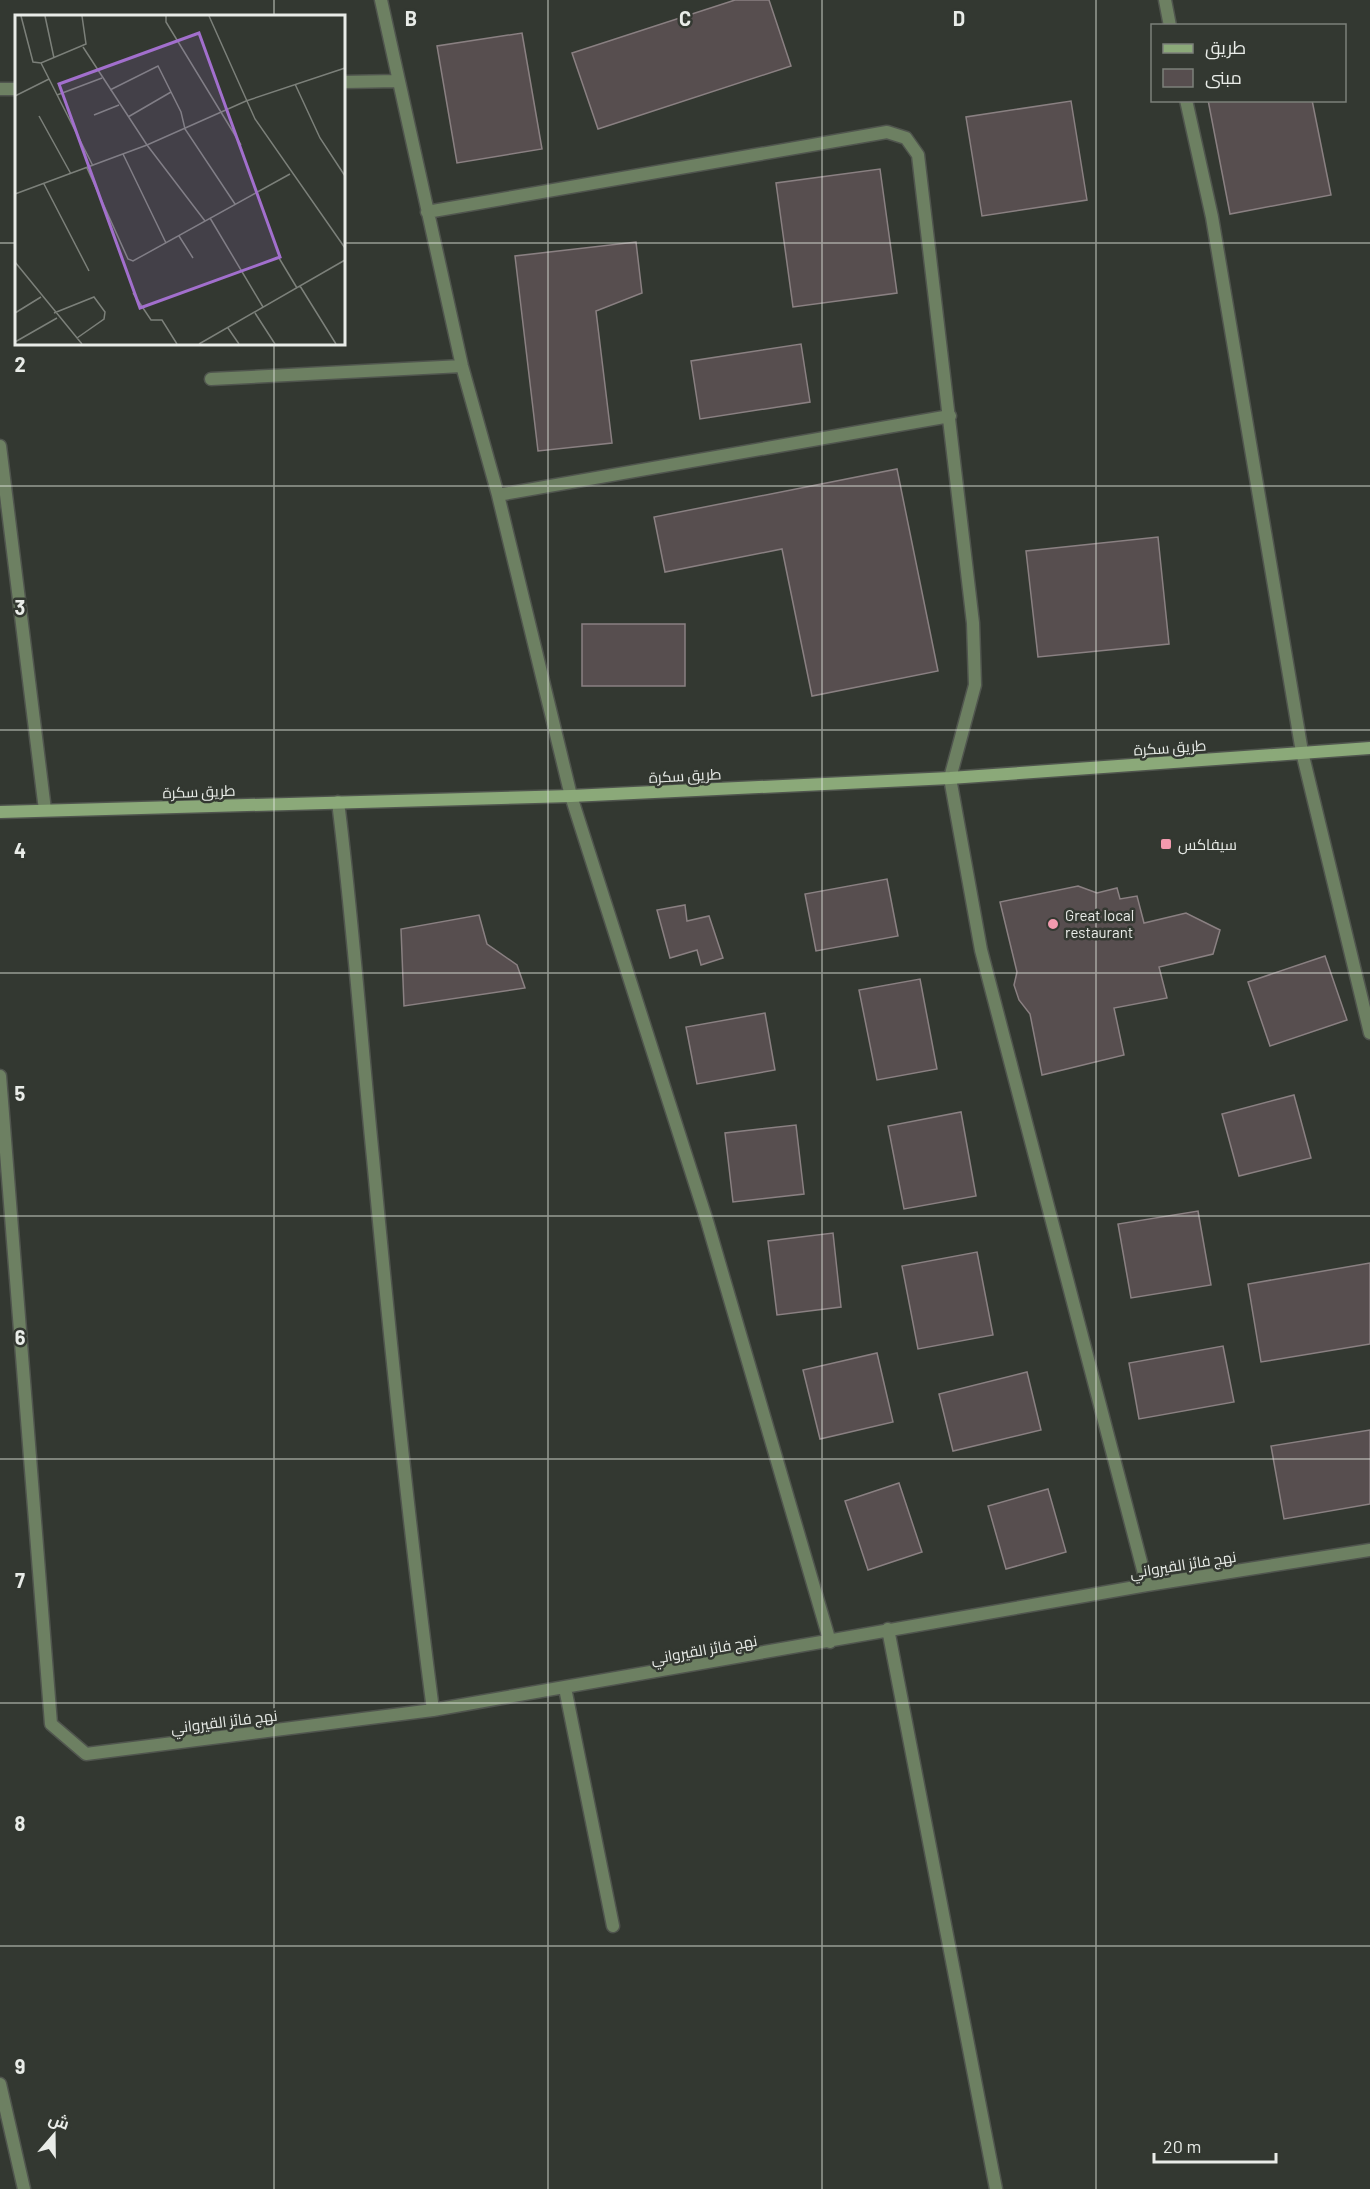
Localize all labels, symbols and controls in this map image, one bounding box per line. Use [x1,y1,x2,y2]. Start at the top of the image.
text: B [405,6,417,30]
text: C [679,6,691,30]
text: D [953,6,965,30]
inset map [15,15,345,345]
legend [1151,24,1346,102]
text: طريق [1205,36,1246,60]
text: مبنى [1205,66,1242,89]
text: 2 [14,352,26,376]
text: 3 [15,595,25,619]
street label: طريق سكرة [1133,735,1207,761]
street label: طريق سكرة [648,764,722,788]
street label: طريق سكرة [162,781,236,803]
place label: سيفاكس [1178,835,1237,855]
marker: سيفاكس [1159,837,1173,851]
text: 4 [14,838,26,862]
place label: Great local restaurant [1065,906,1134,941]
marker: Great local restaurant [1046,917,1060,931]
text: 5 [15,1081,26,1105]
text: 6 [15,1325,26,1349]
street label: نهج فائز القيرواني [1129,1547,1238,1585]
text: 7 [15,1568,25,1592]
street label: نهج فائز القيرواني [650,1631,759,1671]
street label: نهج فائز القيرواني [170,1706,279,1740]
text: 8 [15,1811,26,1835]
text: 9 [15,2054,25,2078]
north arrow [24,2105,84,2165]
text: ش [46,2108,72,2134]
scale bar [1154,2126,1276,2164]
text: 20 m [1163,2135,1201,2157]

